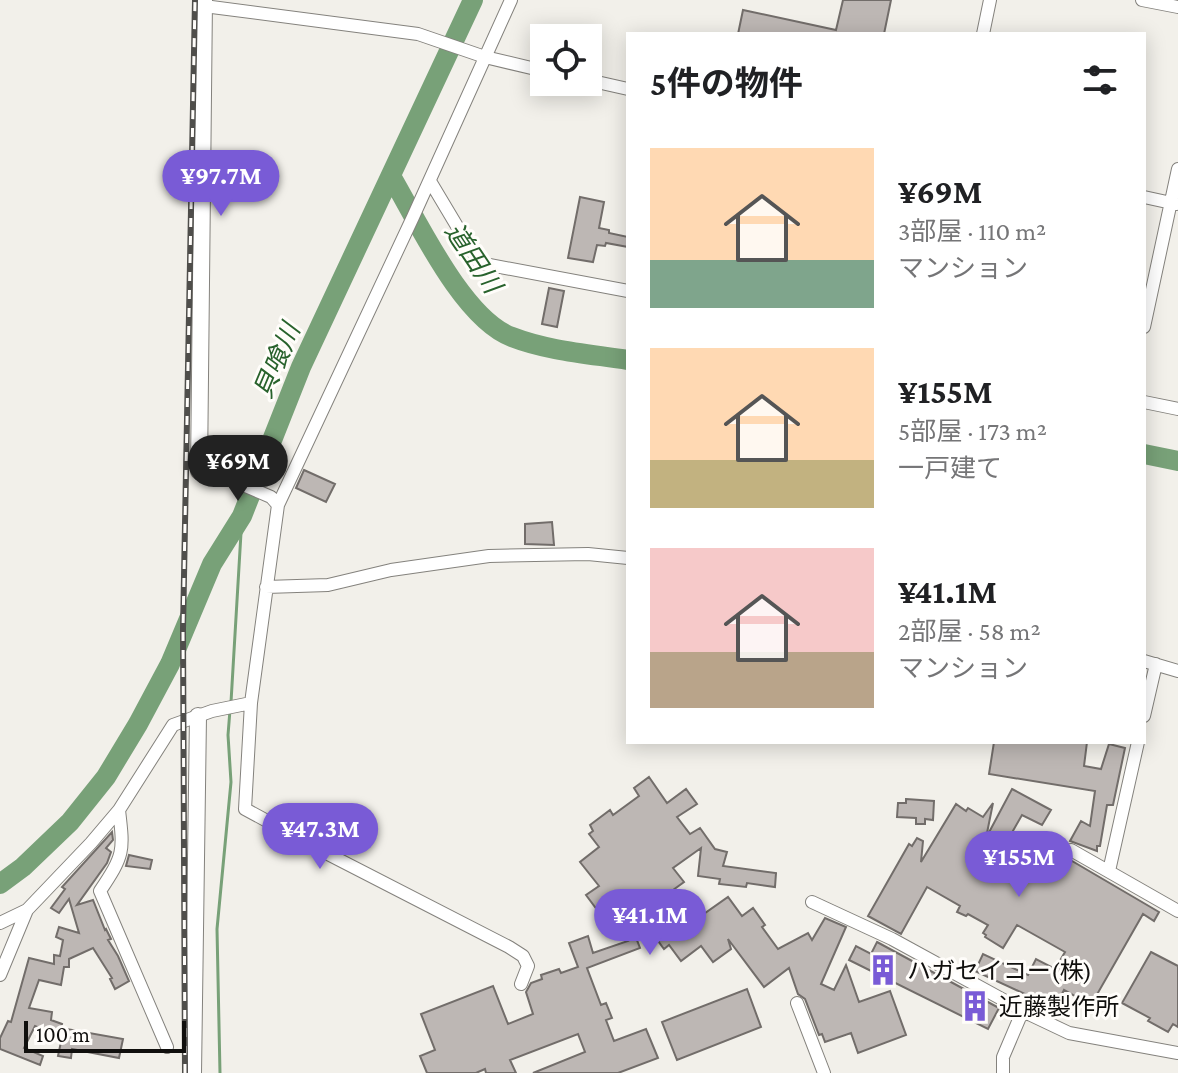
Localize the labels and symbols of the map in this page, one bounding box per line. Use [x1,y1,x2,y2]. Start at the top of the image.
pin: ¥97.7M [156,150,286,218]
water label: 道田川 [439,218,509,301]
water label: 貝喰川 [248,317,307,403]
pin: ¥69M [191,435,285,503]
pin: ¥47.3M [255,803,385,871]
pin: ¥155M [963,831,1075,899]
pin: ¥41.1M [585,889,715,957]
building icon: ハガセイコー(株) [866,953,900,987]
place label: ハガセイコー(株) [907,957,1092,985]
building icon: 近藤製作所 [958,989,992,1023]
place label: 近藤製作所 [999,993,1119,1020]
scale bar [24,1017,186,1053]

